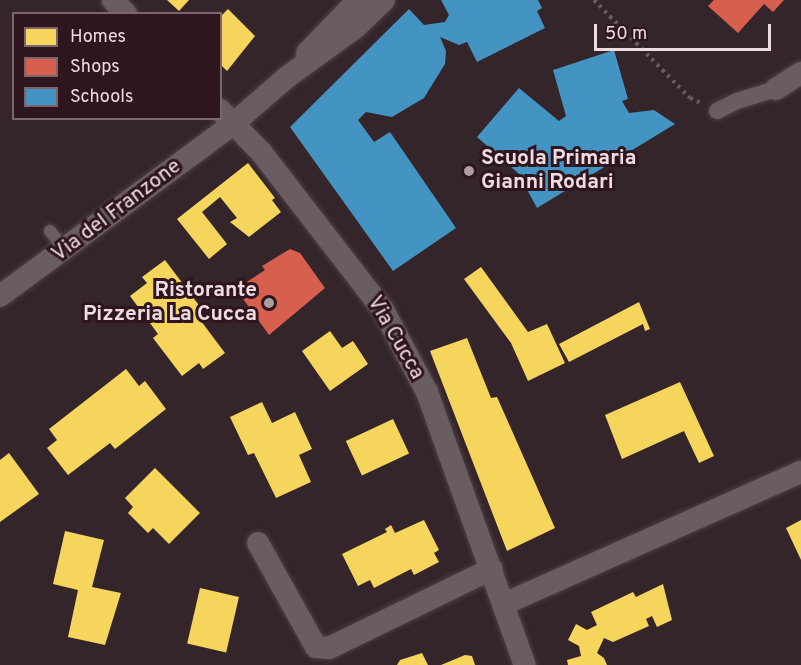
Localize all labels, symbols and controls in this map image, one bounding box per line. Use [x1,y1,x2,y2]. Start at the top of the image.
legend [12,12,222,120]
scale bar [597,12,774,50]
text: 50 m [605,23,647,46]
text: Homes [70,26,126,49]
text: Shops [70,56,120,79]
text: Schools [70,86,133,109]
place label: Scuola Primaria Gianni Rodari [481,146,636,196]
street label: Via del Franzone [47,154,187,268]
marker: Scuola Primaria Gianni Rodari [462,164,476,178]
place label: Ristorante Pizzeria La Cucca [83,278,257,328]
street label: Via Cucca [361,292,429,384]
marker: Ristorante Pizzeria La Cucca [262,296,276,310]

